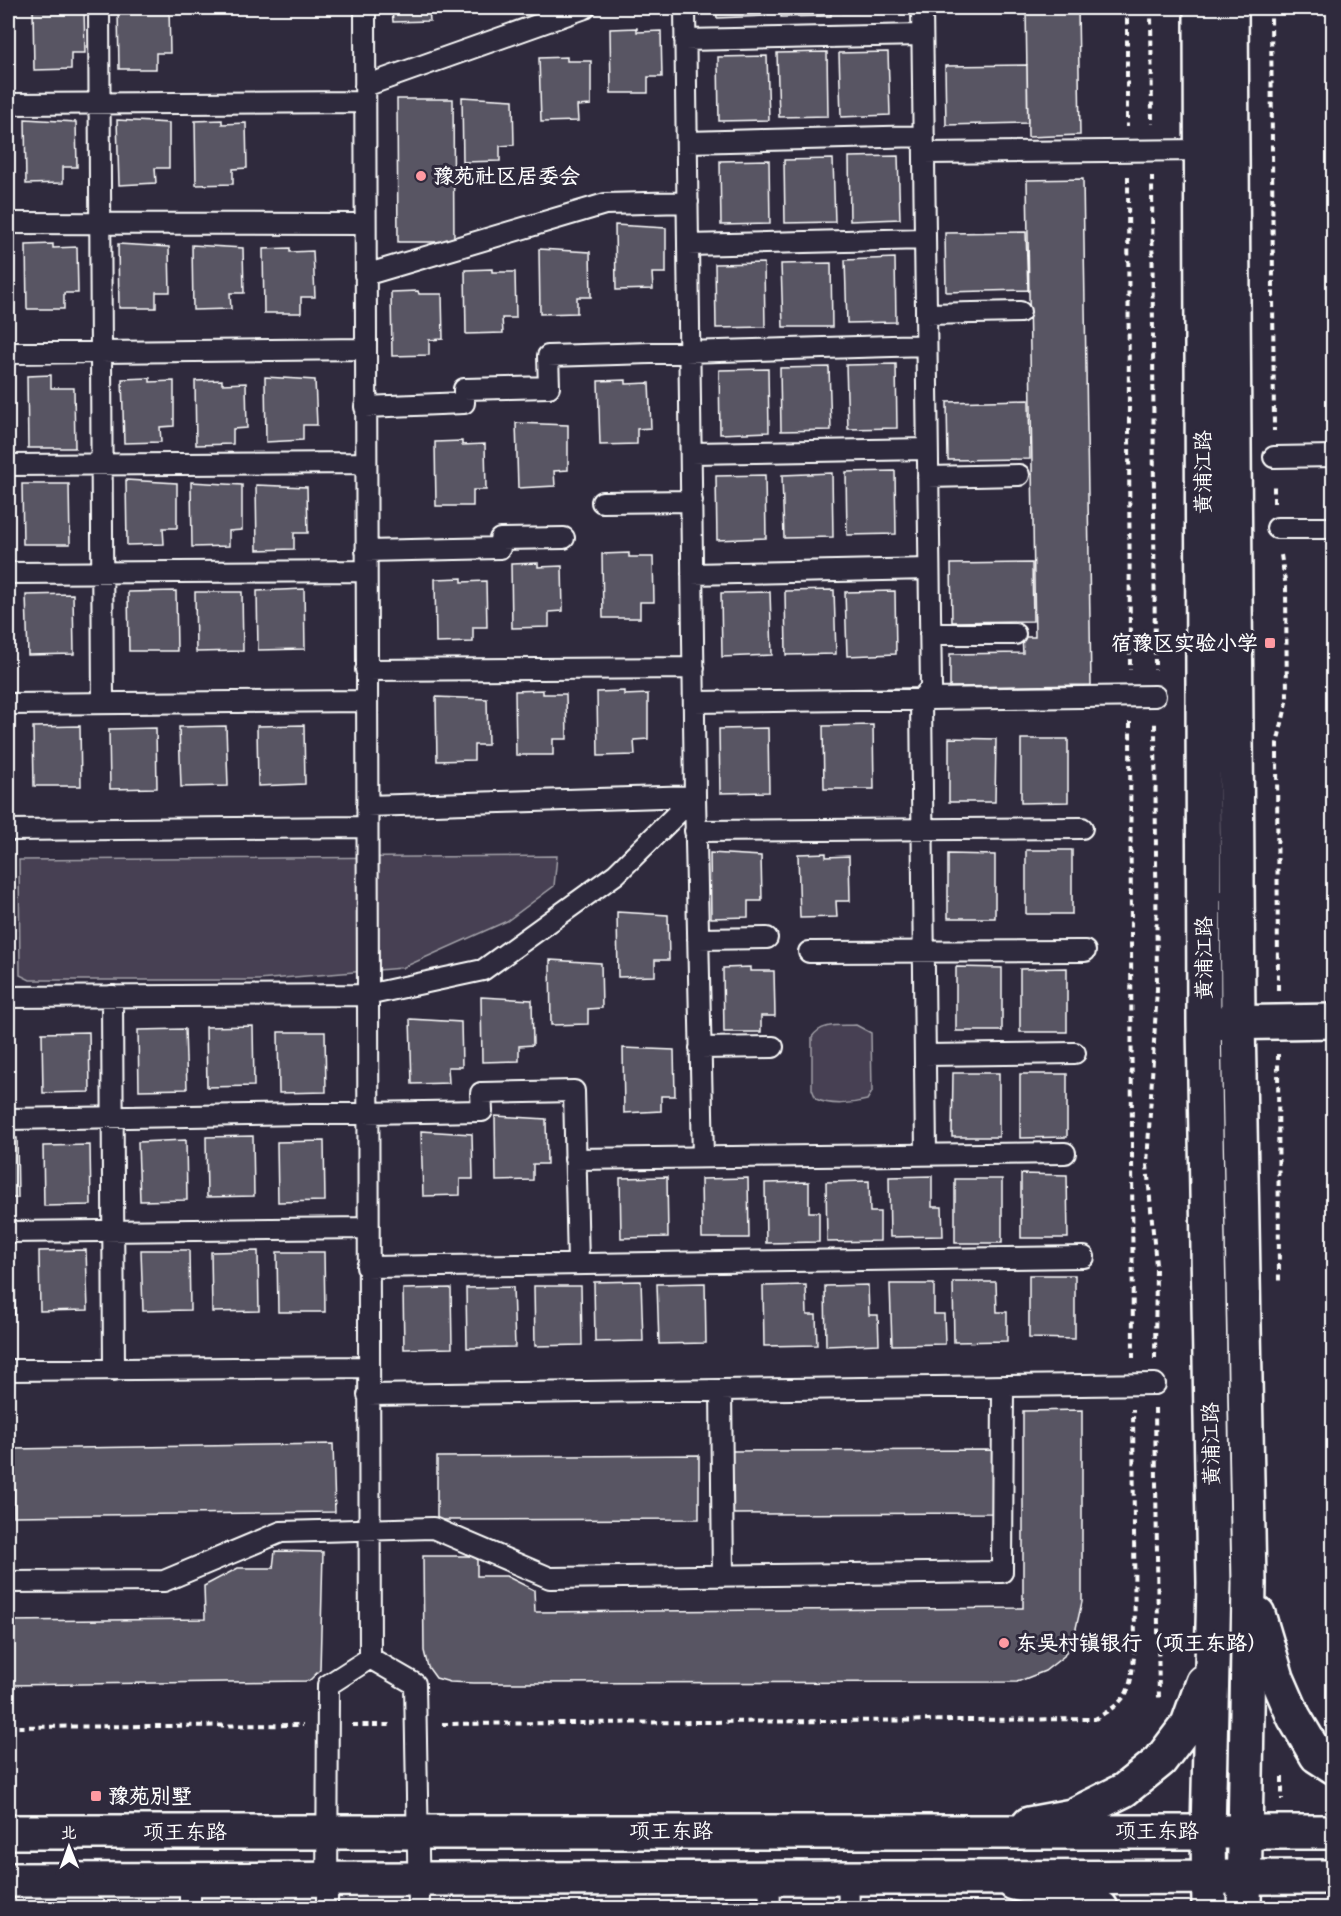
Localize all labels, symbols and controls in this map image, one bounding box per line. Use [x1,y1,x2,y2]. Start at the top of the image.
place label: 豫苑社区居委会 [433,163,580,189]
marker: 豫苑社区居委会 [414,169,428,183]
street label: 黄浦江路 [1190,430,1216,514]
place label: 宿豫区实验小学 [1111,630,1258,656]
marker: 宿豫区实验小学 [1263,636,1277,650]
street label: 黄浦江路 [1191,916,1217,1000]
street label: 黄浦江路 [1197,1402,1225,1486]
place label: 东吴村镇银行（项王东路） [1016,1630,1268,1656]
marker: 东吴村镇银行（项王东路） [997,1636,1011,1650]
place label: 豫苑别墅 [108,1783,192,1809]
marker: 豫苑别墅 [89,1789,103,1803]
north arrow [39,1817,99,1877]
street label: 项王东路 [629,1818,713,1844]
street label: 项王东路 [1115,1818,1199,1844]
street label: 项王东路 [143,1819,227,1845]
text: 北 [61,1823,77,1843]

